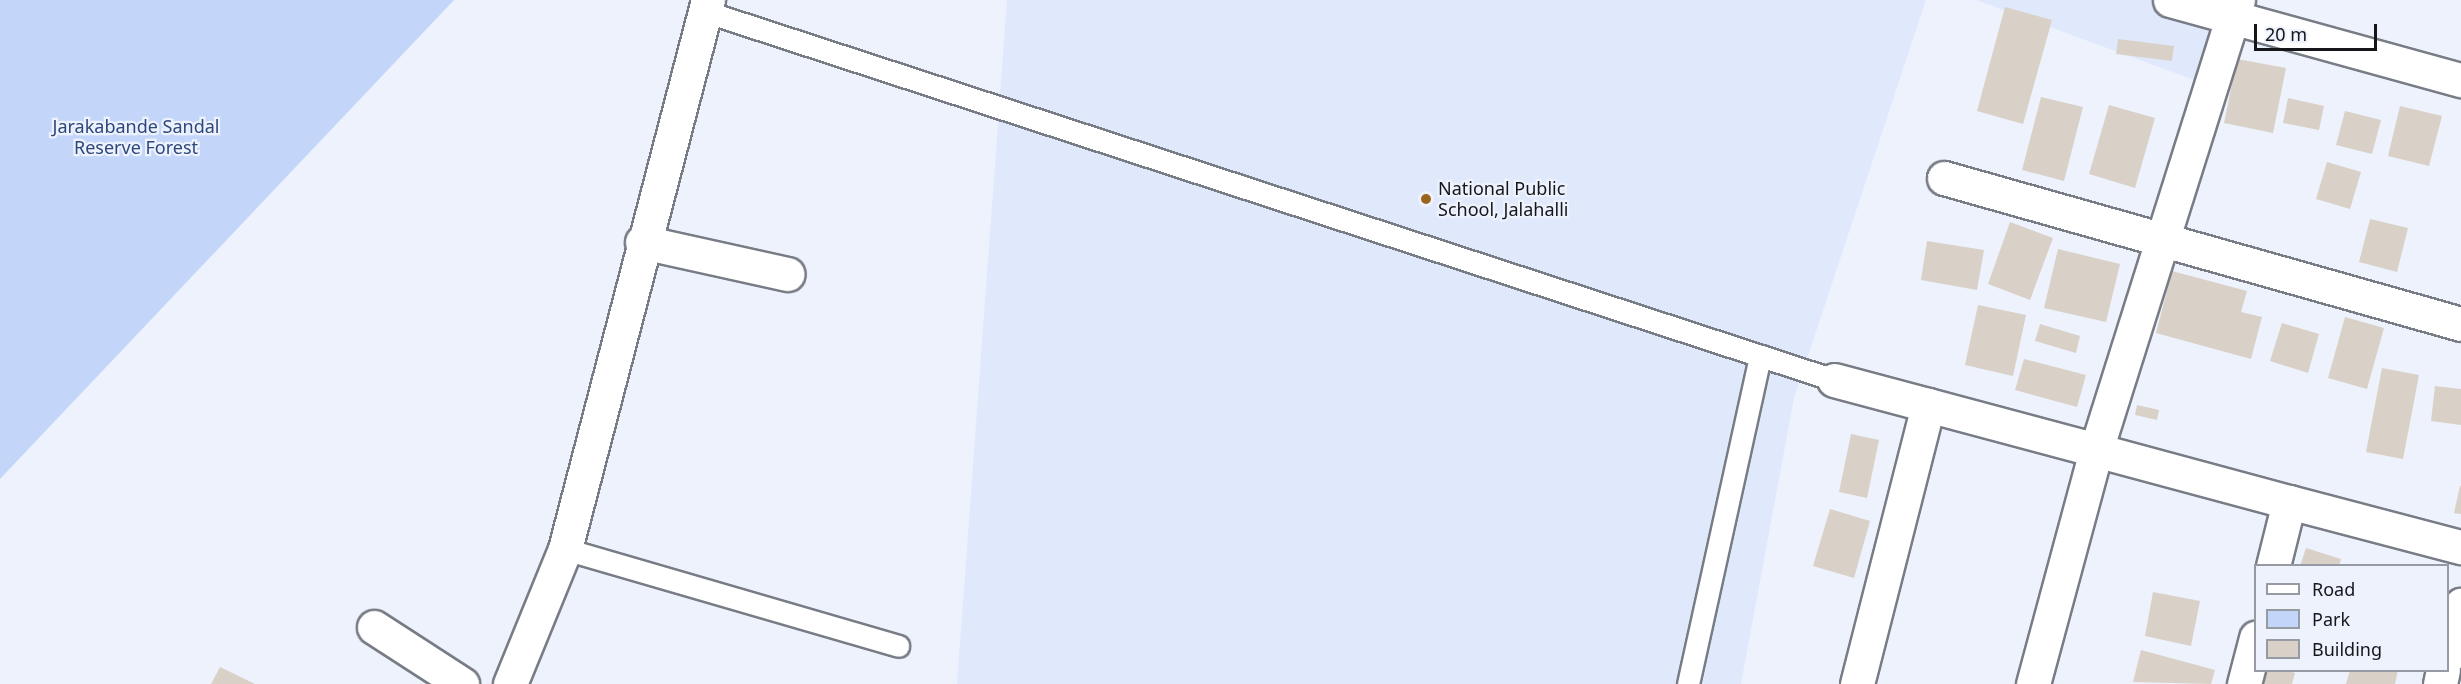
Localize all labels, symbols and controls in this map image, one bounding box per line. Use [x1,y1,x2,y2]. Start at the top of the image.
scale bar [2257,12,2380,50]
text: 20 m [2265,22,2307,46]
park label: Jarakabande Sandal Reserve Forest [52,116,220,158]
place label: National Public School, Jalahalli [1438,178,1568,220]
marker: National Public School, Jalahalli [1419,192,1433,206]
legend [2254,564,2449,672]
text: Road [2312,577,2355,601]
text: Park [2312,607,2350,631]
text: Building [2312,637,2382,661]

